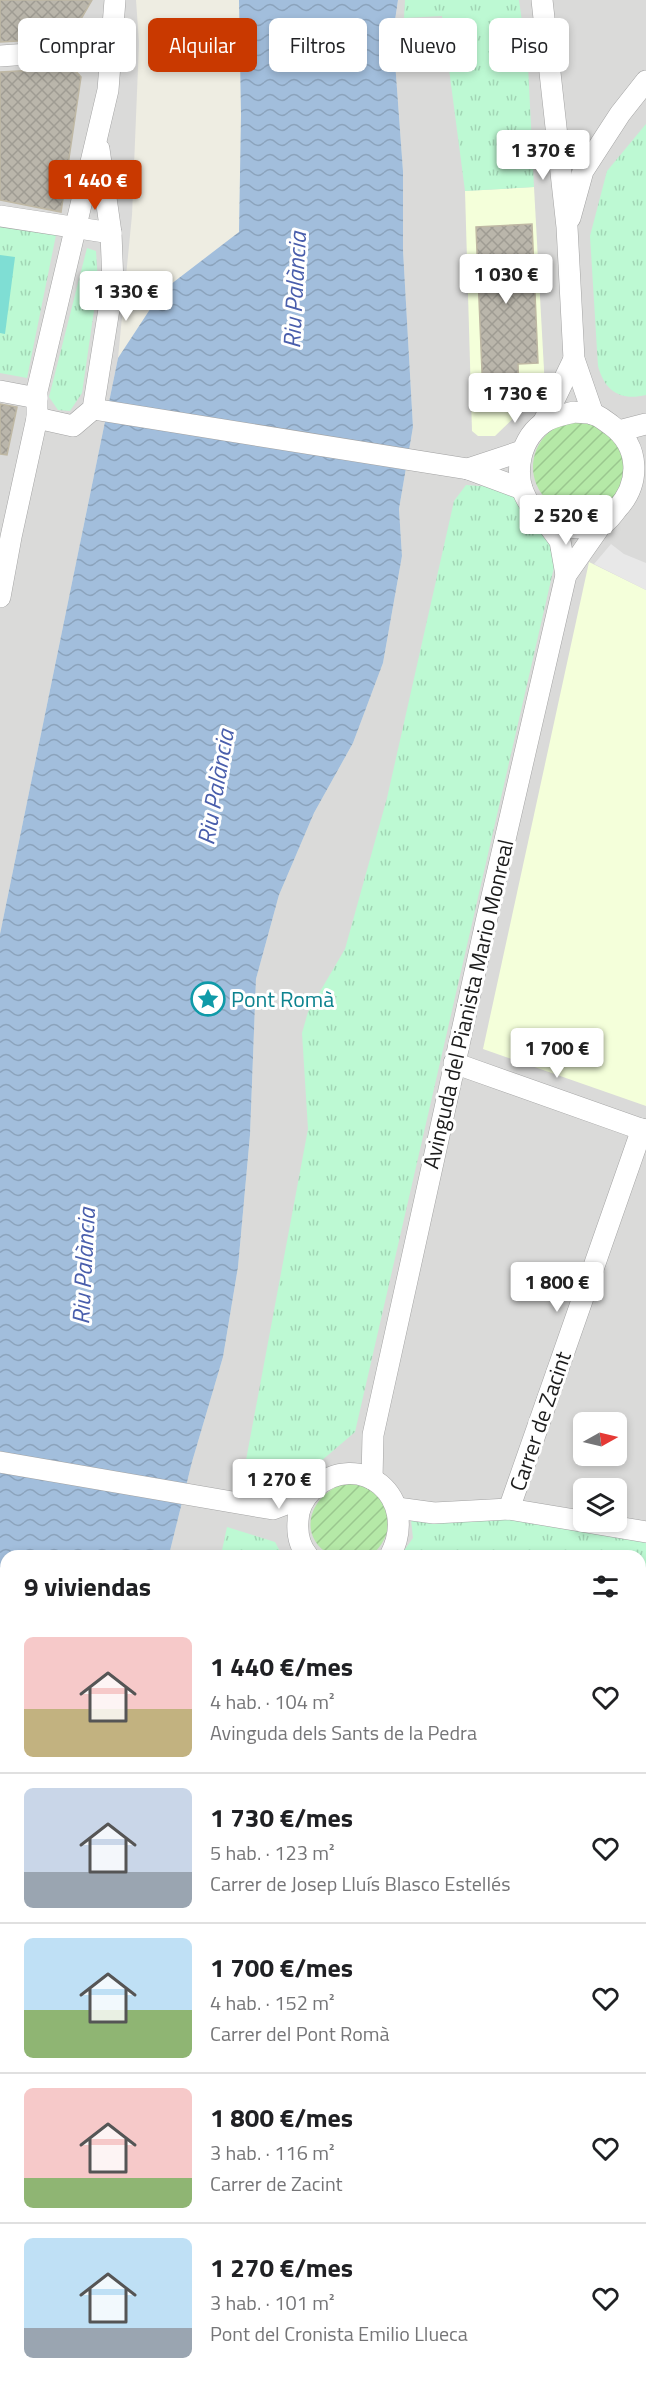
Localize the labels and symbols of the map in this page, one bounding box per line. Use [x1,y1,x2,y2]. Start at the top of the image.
pin: 1 370 € [488,130,598,181]
pin: 1 440 € [40,160,150,211]
water label: Riu Palància [273,229,315,349]
pin: 1 030 € [451,254,561,305]
pin: 1 330 € [71,271,181,322]
pin: 1 730 € [460,373,570,424]
pin: 2 520 € [511,495,621,546]
water label: Riu Palància [187,724,243,848]
street label: Avinguda del Pianista Mario Monreal [414,836,522,1172]
place icon: Pont Romà [190,981,226,1017]
place label: Pont Romà [231,982,334,1016]
pin: 1 700 € [502,1028,612,1079]
water label: Riu Palància [62,1205,104,1325]
pin: 1 800 € [502,1262,612,1313]
street label: Carrer de Zacint [500,1346,580,1495]
north arrow [573,1412,627,1466]
pin: 1 270 € [224,1459,334,1510]

